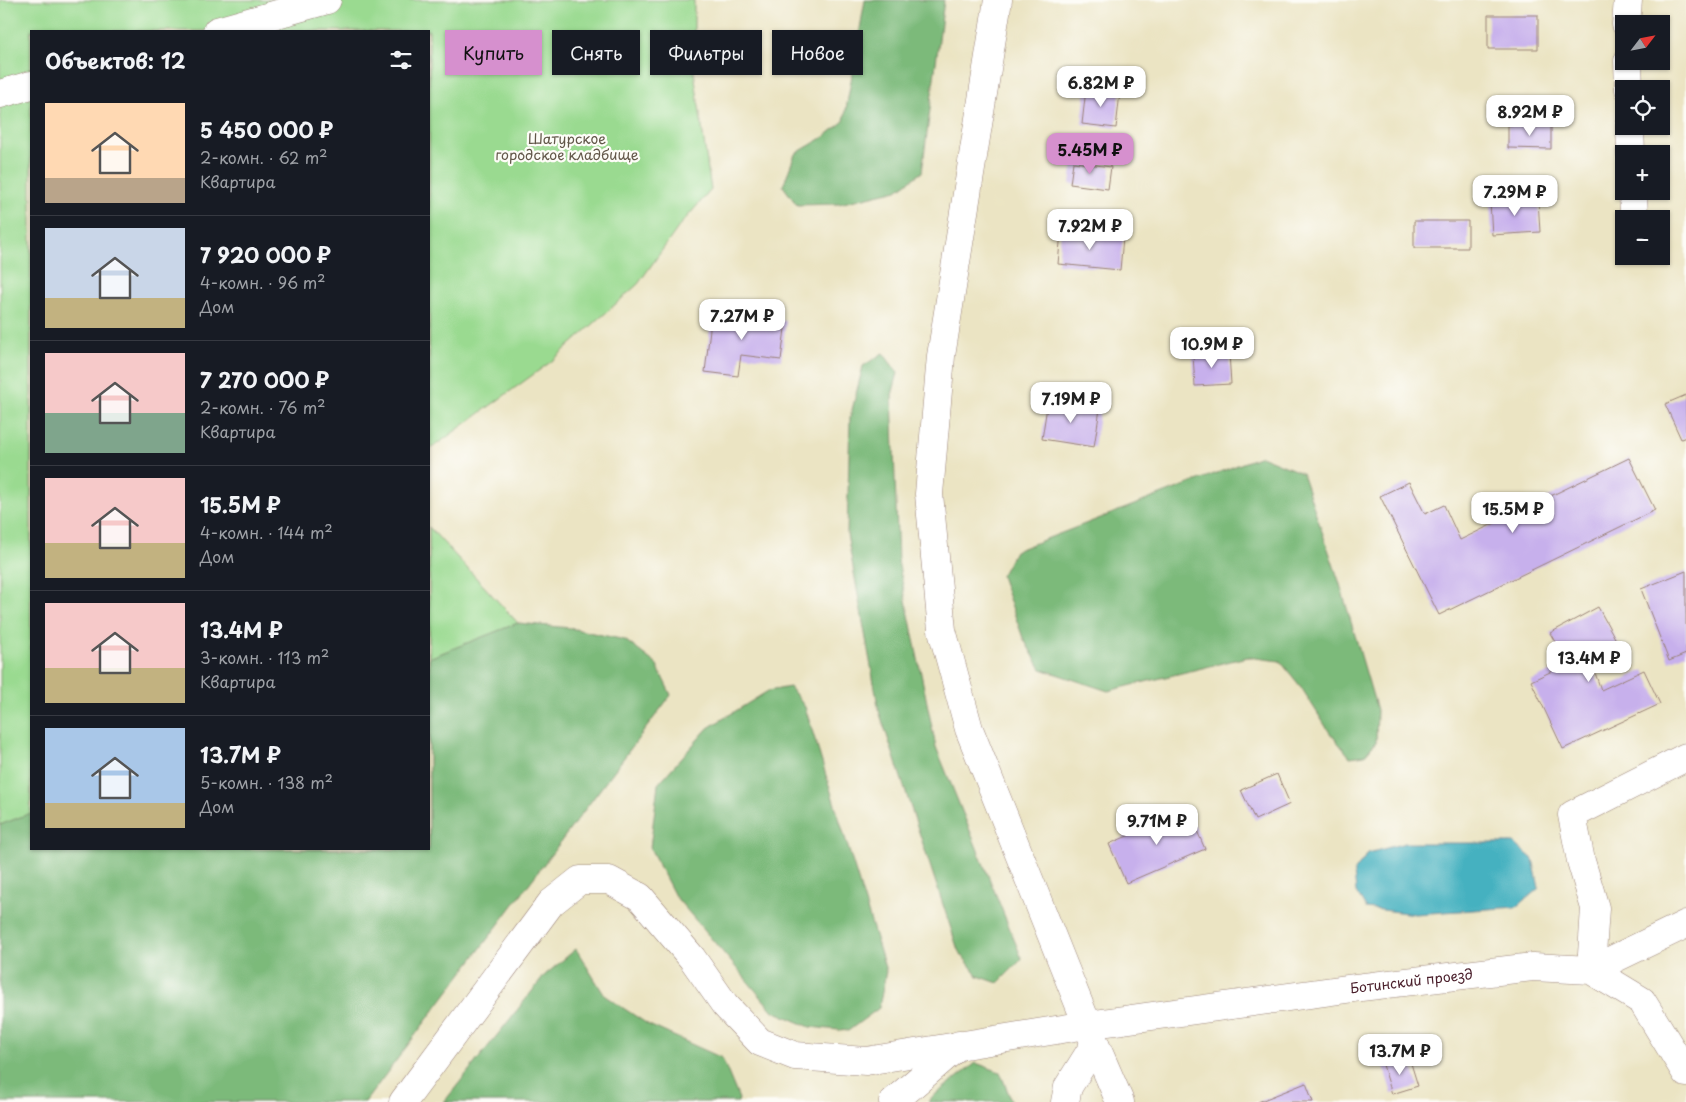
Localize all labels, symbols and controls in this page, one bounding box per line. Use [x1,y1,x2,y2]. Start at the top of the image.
north arrow [1615,15,1670,70]
map controls [1615,15,1670,265]
chip: Купить [445,30,542,75]
chip: Снять [552,30,640,75]
chip: Фильтры [650,30,762,75]
chip: Новое [772,30,863,75]
text: Объектов: 12 [45,44,186,76]
icon: filters [387,46,415,74]
pin: 6.82M ₽ [1055,66,1147,108]
text: 6.82M ₽ [1068,70,1134,94]
button: locate [1615,80,1670,135]
pin: 8.92M ₽ [1484,94,1576,137]
text: 8.92M ₽ [1497,99,1563,123]
text: 5 450 000 ₽ [200,113,333,145]
icon: home [85,123,145,183]
park label: Шатурское городское кладбище [495,128,639,165]
pin: 5.45M ₽ [1044,132,1136,175]
text: 5.45M ₽ [1058,137,1122,161]
text: 2-комн. · 62 m² [200,145,327,169]
button: + [1615,145,1670,200]
text: Квартира [200,169,275,193]
pin: 7.29M ₽ [1469,174,1561,217]
text: 7.29M ₽ [1484,179,1546,203]
pin: 7.92M ₽ [1044,208,1136,251]
button: − [1615,210,1670,265]
text: 7.92M ₽ [1058,213,1122,237]
text: 7 920 000 ₽ [200,238,331,270]
icon: home [85,248,145,308]
text: 4-комн. · 96 m² [200,270,325,294]
text: Дом [200,294,234,318]
pin: 7.27M ₽ [696,298,788,341]
text: 7.27M ₽ [710,303,774,327]
pin: 10.9M ₽ [1166,326,1258,369]
text: 10.9M ₽ [1181,331,1243,355]
text: 7 270 000 ₽ [200,363,329,395]
icon: home [85,373,145,433]
pin: 7.19M ₽ [1025,382,1117,424]
text: 7.19M ₽ [1042,386,1100,410]
text: 2-комн. · 76 m² [200,395,325,419]
text: Квартира [200,419,275,443]
text: 15.5M ₽ [200,488,281,520]
pin: 15.5M ₽ [1467,492,1559,534]
text: 15.5M ₽ [1482,496,1544,520]
icon: home [85,498,145,558]
text: 4-комн. · 144 m² [200,520,333,544]
text: Дом [200,544,234,568]
text: 13.4M ₽ [200,613,283,645]
icon: home [85,623,145,683]
pin: 13.4M ₽ [1543,640,1635,683]
text: 3-комн. · 113 m² [200,645,329,669]
text: 13.4M ₽ [1558,645,1621,669]
text: Квартира [200,669,275,693]
text: 13.7M ₽ [200,738,281,770]
icon: home [85,748,145,808]
text: 5-комн. · 138 m² [200,770,333,794]
text: Дом [200,794,234,818]
pin: 9.71M ₽ [1111,804,1203,846]
text: 9.71M ₽ [1127,808,1187,832]
street label: Ботинский проезд [1349,963,1474,998]
pin: 13.7M ₽ [1354,1034,1446,1076]
text: 13.7M ₽ [1369,1038,1431,1062]

